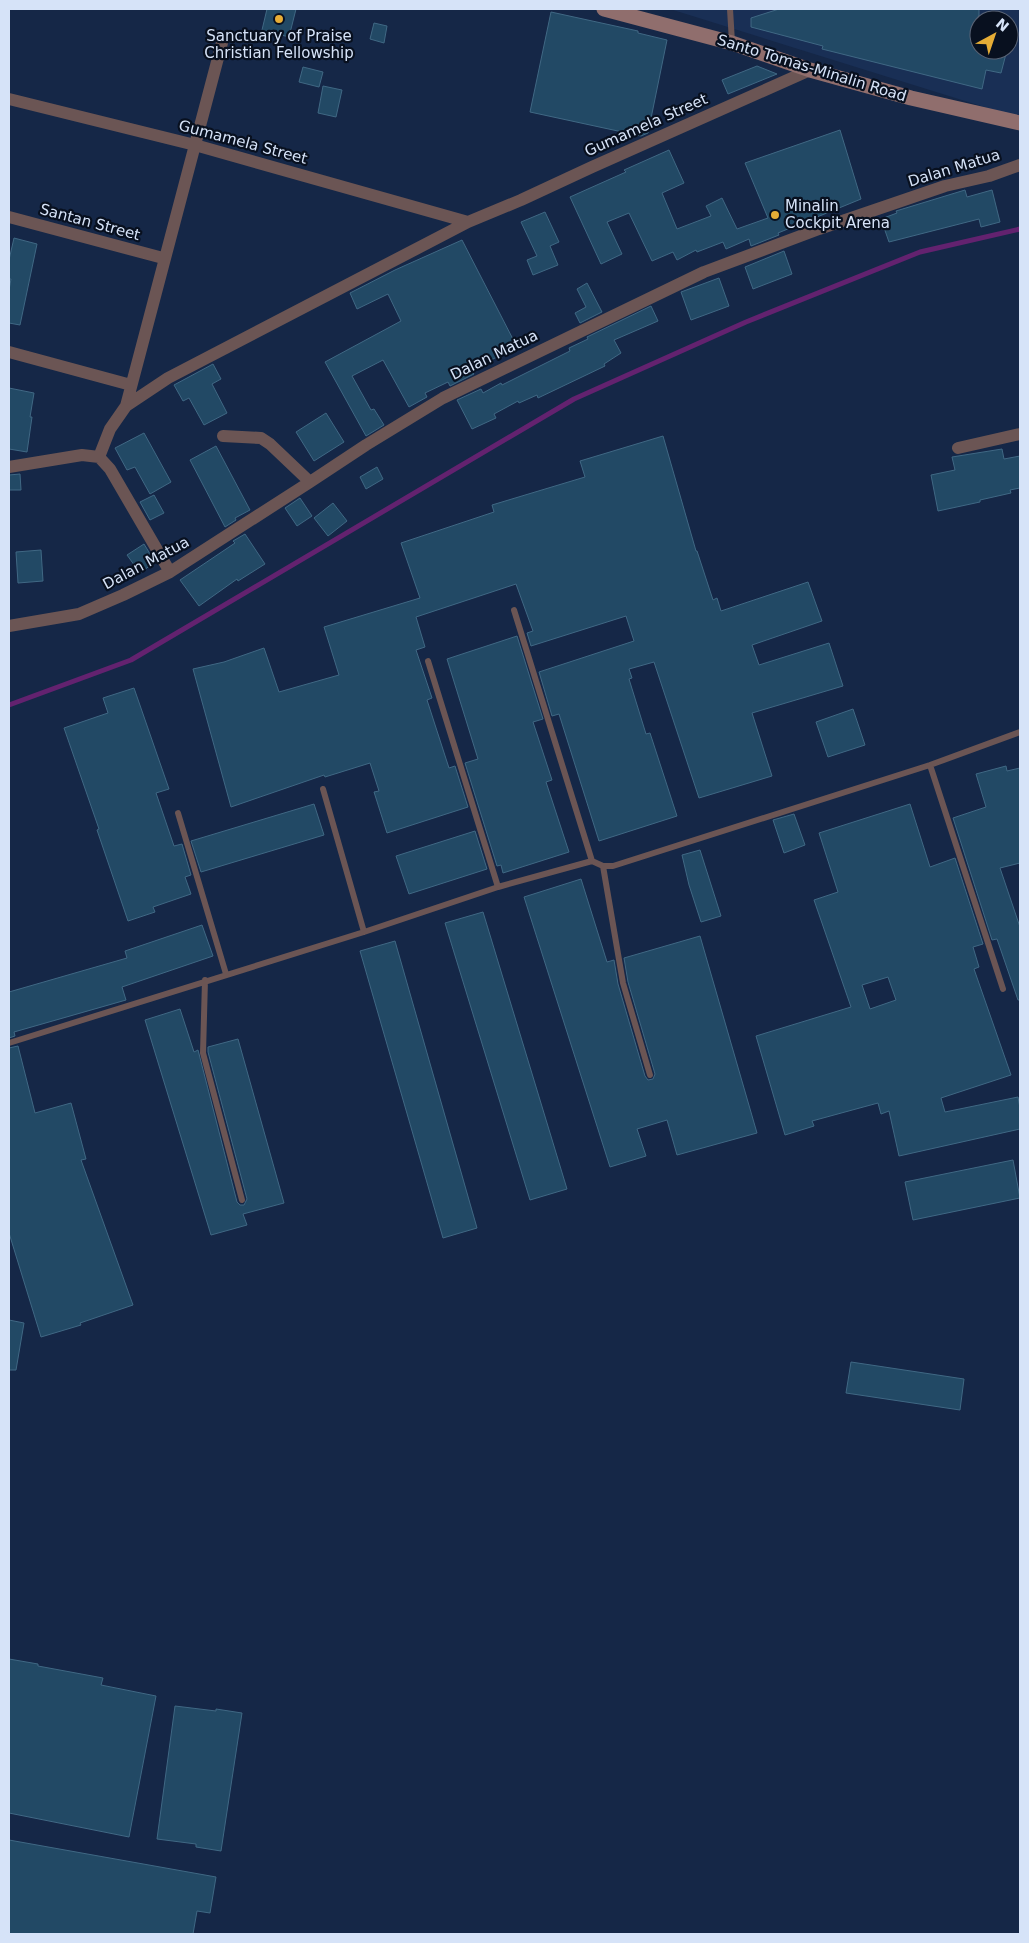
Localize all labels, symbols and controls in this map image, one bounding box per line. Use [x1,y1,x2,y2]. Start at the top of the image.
north arrow [969,10,1019,60]
marker: Sanctuary of Praise Christian Fellowship [273,13,285,25]
text: N [993,15,1012,35]
place label: Sanctuary of Praise Christian Fellowship [204,27,354,62]
street label: Santo Tomas-Minalin Road [715,31,909,105]
street label: Gumamela Street [582,90,710,160]
street label: Gumamela Street [177,116,309,168]
street label: Dalan Matua [906,145,1002,191]
place label: Minalin Cockpit Arena [785,197,890,232]
street label: Santan Street [38,200,142,244]
marker: Minalin Cockpit Arena [769,209,781,221]
street label: Dalan Matua [447,326,541,384]
street label: Dalan Matua [100,533,192,593]

